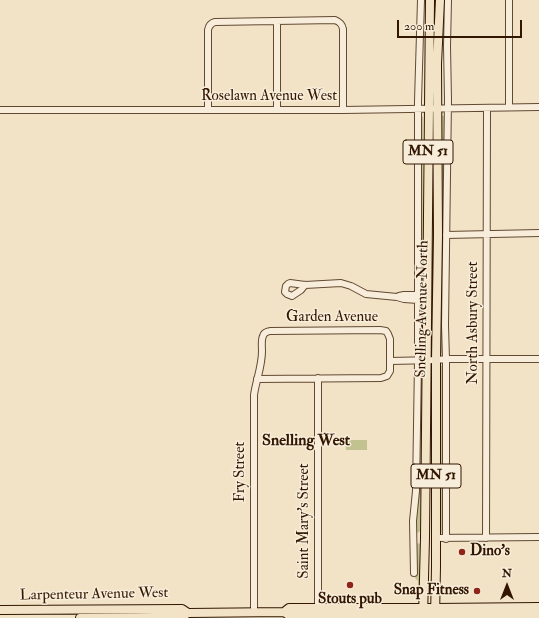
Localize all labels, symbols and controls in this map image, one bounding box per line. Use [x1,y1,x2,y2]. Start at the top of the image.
scale bar [399,12,524,38]
text: 200 m [404,19,434,34]
street label: Roselawn Avenue West [201,88,337,106]
road number: MN 51 [403,140,453,164]
street label: Snelling Avenue North [413,240,433,378]
street label: North Asbury Street [465,261,483,385]
street label: Garden Avenue [286,309,378,327]
district label: Snelling West [262,432,350,452]
street label: Fry Street [232,442,250,502]
street label: Saint Mary's Street [296,463,314,579]
road number: MN 51 [411,464,461,488]
place label: Dino's [470,543,510,561]
marker: Dino's [457,547,467,557]
north arrow [487,566,527,606]
text: N [502,567,512,580]
marker: Stouts pub [345,580,355,590]
place label: Snap Fitness [394,582,469,600]
street label: Larpenteur Avenue West [20,585,168,605]
marker: Snap Fitness [472,586,482,596]
place label: Stouts pub [318,591,382,609]

